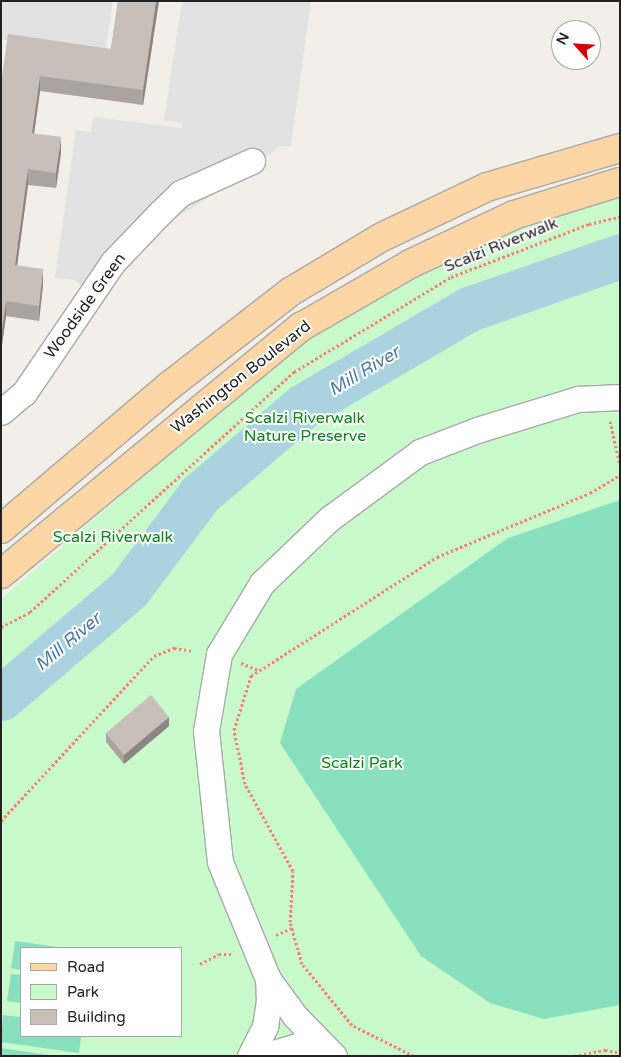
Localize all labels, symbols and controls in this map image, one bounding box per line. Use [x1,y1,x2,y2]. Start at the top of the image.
north arrow [551,20,601,70]
text: N [553,30,573,47]
street label: Scalzi Riverwalk [441,213,561,277]
street label: Woodside Green [40,249,130,363]
street label: Washington Boulevard [167,316,315,438]
water label: Mill River [325,341,403,401]
park label: Scalzi Riverwalk Nature Preserve [244,408,366,446]
park label: Scalzi Riverwalk [53,527,173,547]
water label: Mill River [31,608,105,676]
park label: Scalzi Park [321,753,403,773]
legend [20,947,182,1037]
text: Road [67,958,105,976]
text: Park [67,983,99,1001]
text: Building [67,1008,126,1026]

